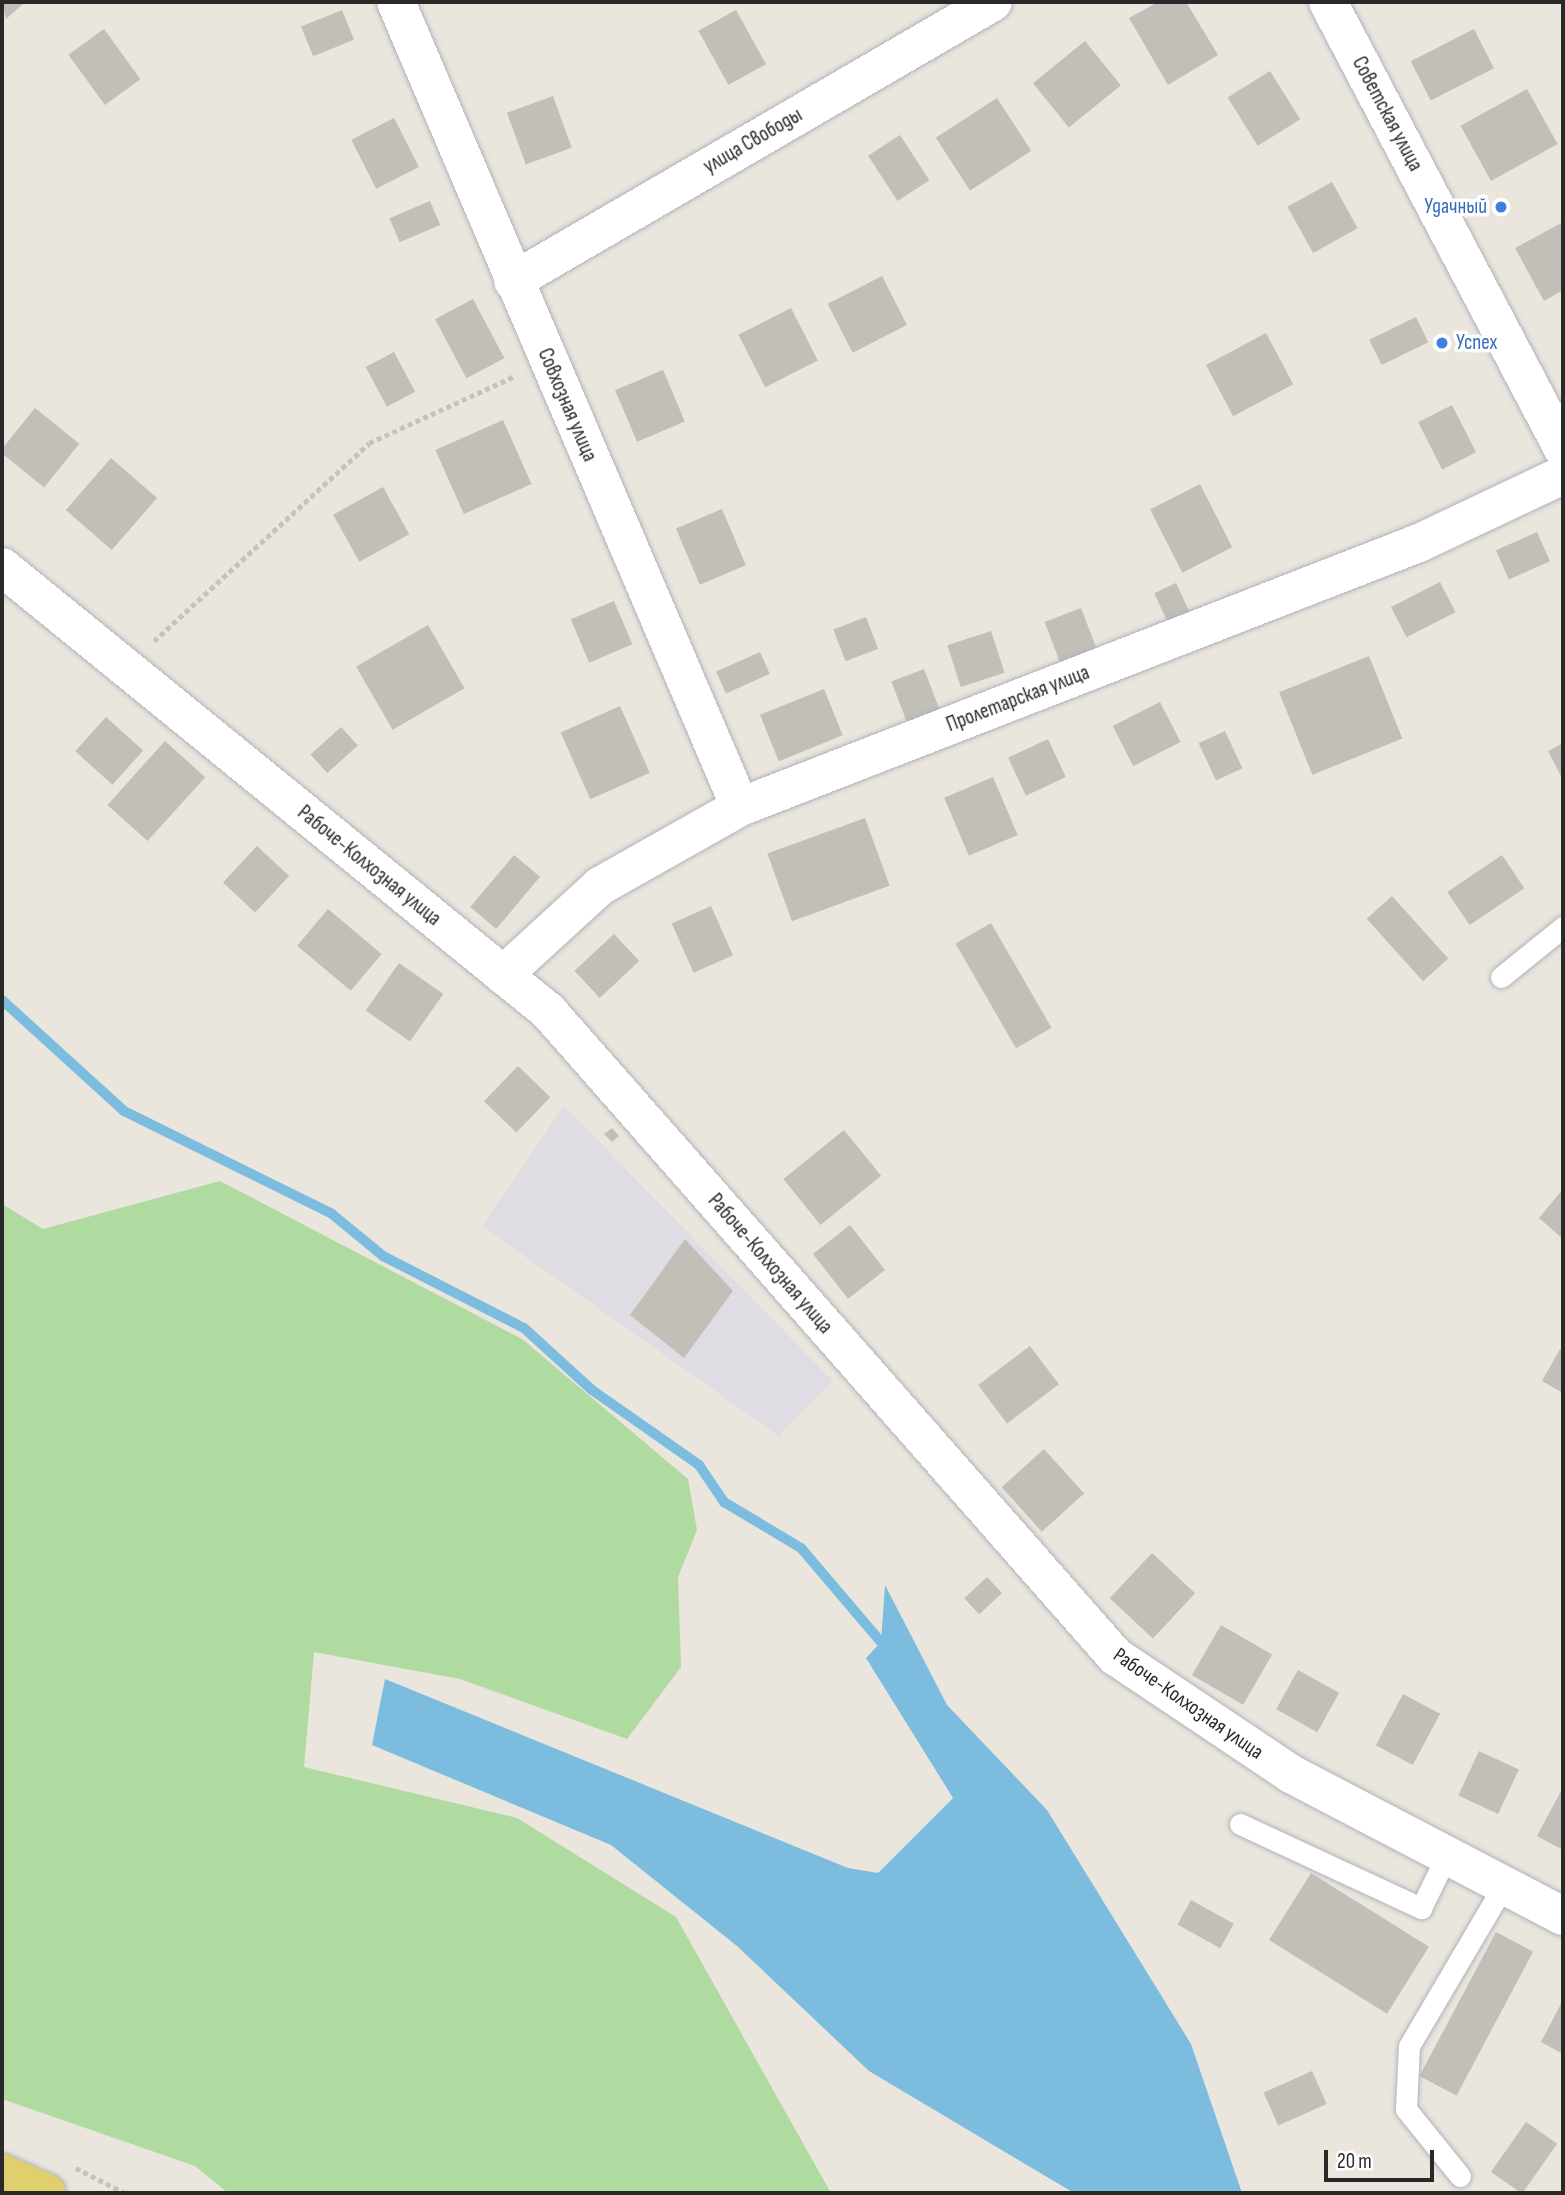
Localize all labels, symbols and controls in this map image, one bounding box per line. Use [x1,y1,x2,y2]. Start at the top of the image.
street label: Советская улица [1346,52,1428,176]
street label: улица Свободы [699,103,807,179]
place label: Удачный [1424,194,1487,220]
marker: Удачный [1493,199,1509,215]
place label: Успех [1456,330,1497,356]
marker: Успех [1434,335,1450,351]
street label: Совхозная улица [532,345,602,465]
street label: Пролетарская улица [943,660,1093,738]
street label: Рабоче-Колхозная улица [292,800,446,932]
street label: Рабоче-Колхозная улица [702,1189,838,1339]
street label: Рабоче-Колхозная улица [1108,1643,1268,1765]
scale bar [1327,2136,1437,2180]
text: 20 m [1337,2149,1372,2174]

